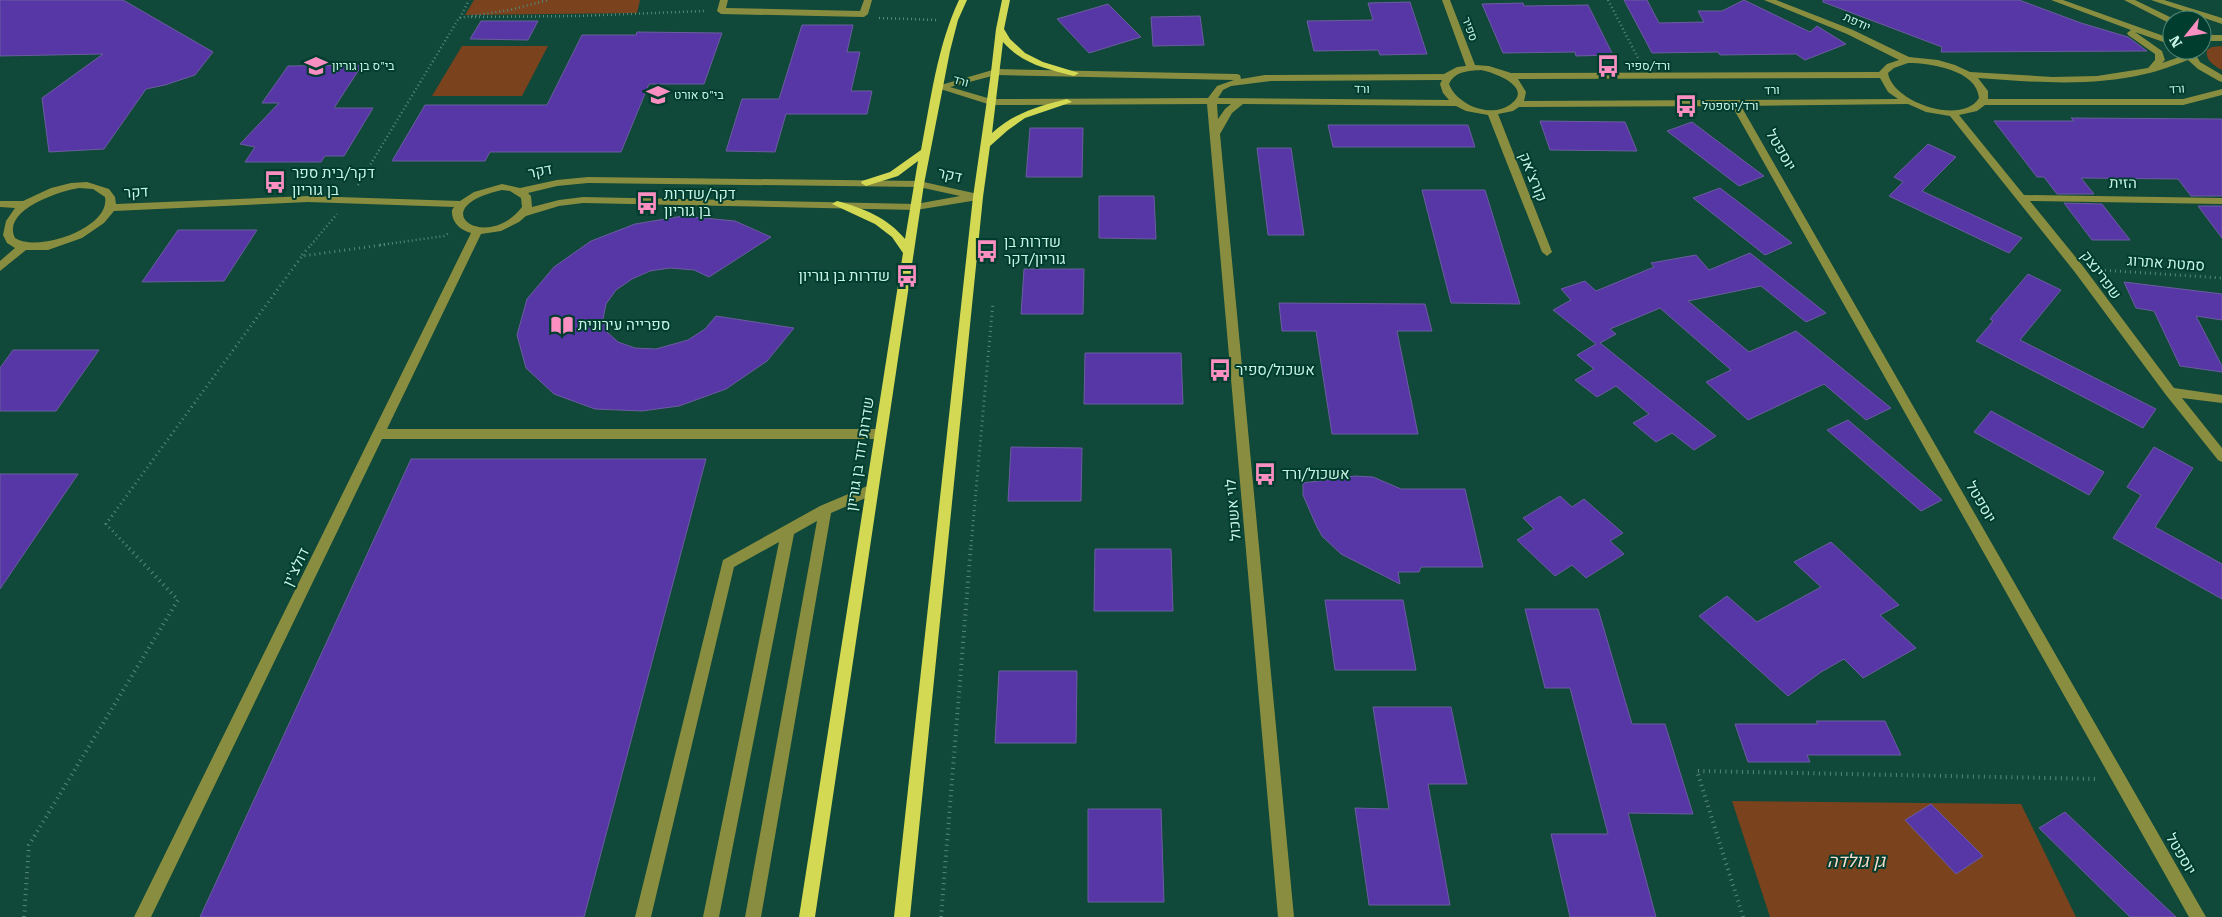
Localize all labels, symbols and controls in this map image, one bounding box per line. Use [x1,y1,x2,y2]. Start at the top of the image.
street label: יודפת [1841,10,1873,34]
north arrow [2162,10,2212,60]
street label: ספיר [1459,15,1481,43]
text: N [2166,33,2185,50]
school or university icon: בי"ס בן גוריון [303,53,329,79]
bus stop icon: ורד/ספיר [1595,53,1621,79]
place label: בי"ס בן גוריון [332,59,395,73]
place label: ורד/ספיר [1625,59,1670,73]
street label: ורד [952,72,970,90]
street label: ורד [2169,81,2185,97]
school or university icon: בי"ס אורט [645,82,671,108]
street label: ורד [1354,82,1370,96]
street label: ורד [1764,83,1780,97]
place label: בי"ס אורט [674,88,724,102]
bus stop icon: ורד/יוספטל [1673,93,1699,119]
place label: ורד/יוספטל [1702,99,1759,113]
street label: יוספטל [1762,126,1800,174]
street label: קורצ'אק [1515,150,1551,204]
street label: דקר [526,160,554,182]
place label: דקר/בית ספר בן גוריון [292,164,375,199]
street label: דקר [936,164,964,186]
bus stop icon: דקר/בית ספר בן גוריון [262,169,288,195]
street label: הזית [2109,174,2137,192]
street label: דקר [123,182,149,202]
place label: דקר/שדרות בן גוריון [664,185,736,220]
bus stop icon: דקר/שדרות בן גוריון [634,190,660,216]
place label: שדרות בן גוריון/דקר [1004,233,1066,268]
bus stop icon: שדרות בן גוריון/דקר [974,238,1000,264]
street label: שפרינצק [2077,247,2125,303]
street label: סמטת אתרוג [2126,251,2206,275]
bus stop icon: שדרות בן גוריון [894,263,920,289]
place label: שדרות בן גוריון [798,267,890,285]
library icon: ספרייה עירונית [549,312,575,338]
place label: ספרייה עירונית [578,316,670,334]
bus stop icon: אשכול/ספיר [1207,357,1233,383]
place label: אשכול/ספיר [1236,361,1315,379]
street label: שדרות דוד בן גוריון [842,396,878,512]
bus stop icon: אשכול/ורד [1252,461,1278,487]
place label: אשכול/ורד [1282,465,1350,483]
street label: לוי אשכול [1221,478,1245,542]
street label: יוספטל [1962,478,2000,526]
street label: דולצ'ין [279,545,313,589]
street label: יוספטל [2162,830,2200,878]
park label: גן גולדה [1827,850,1886,871]

